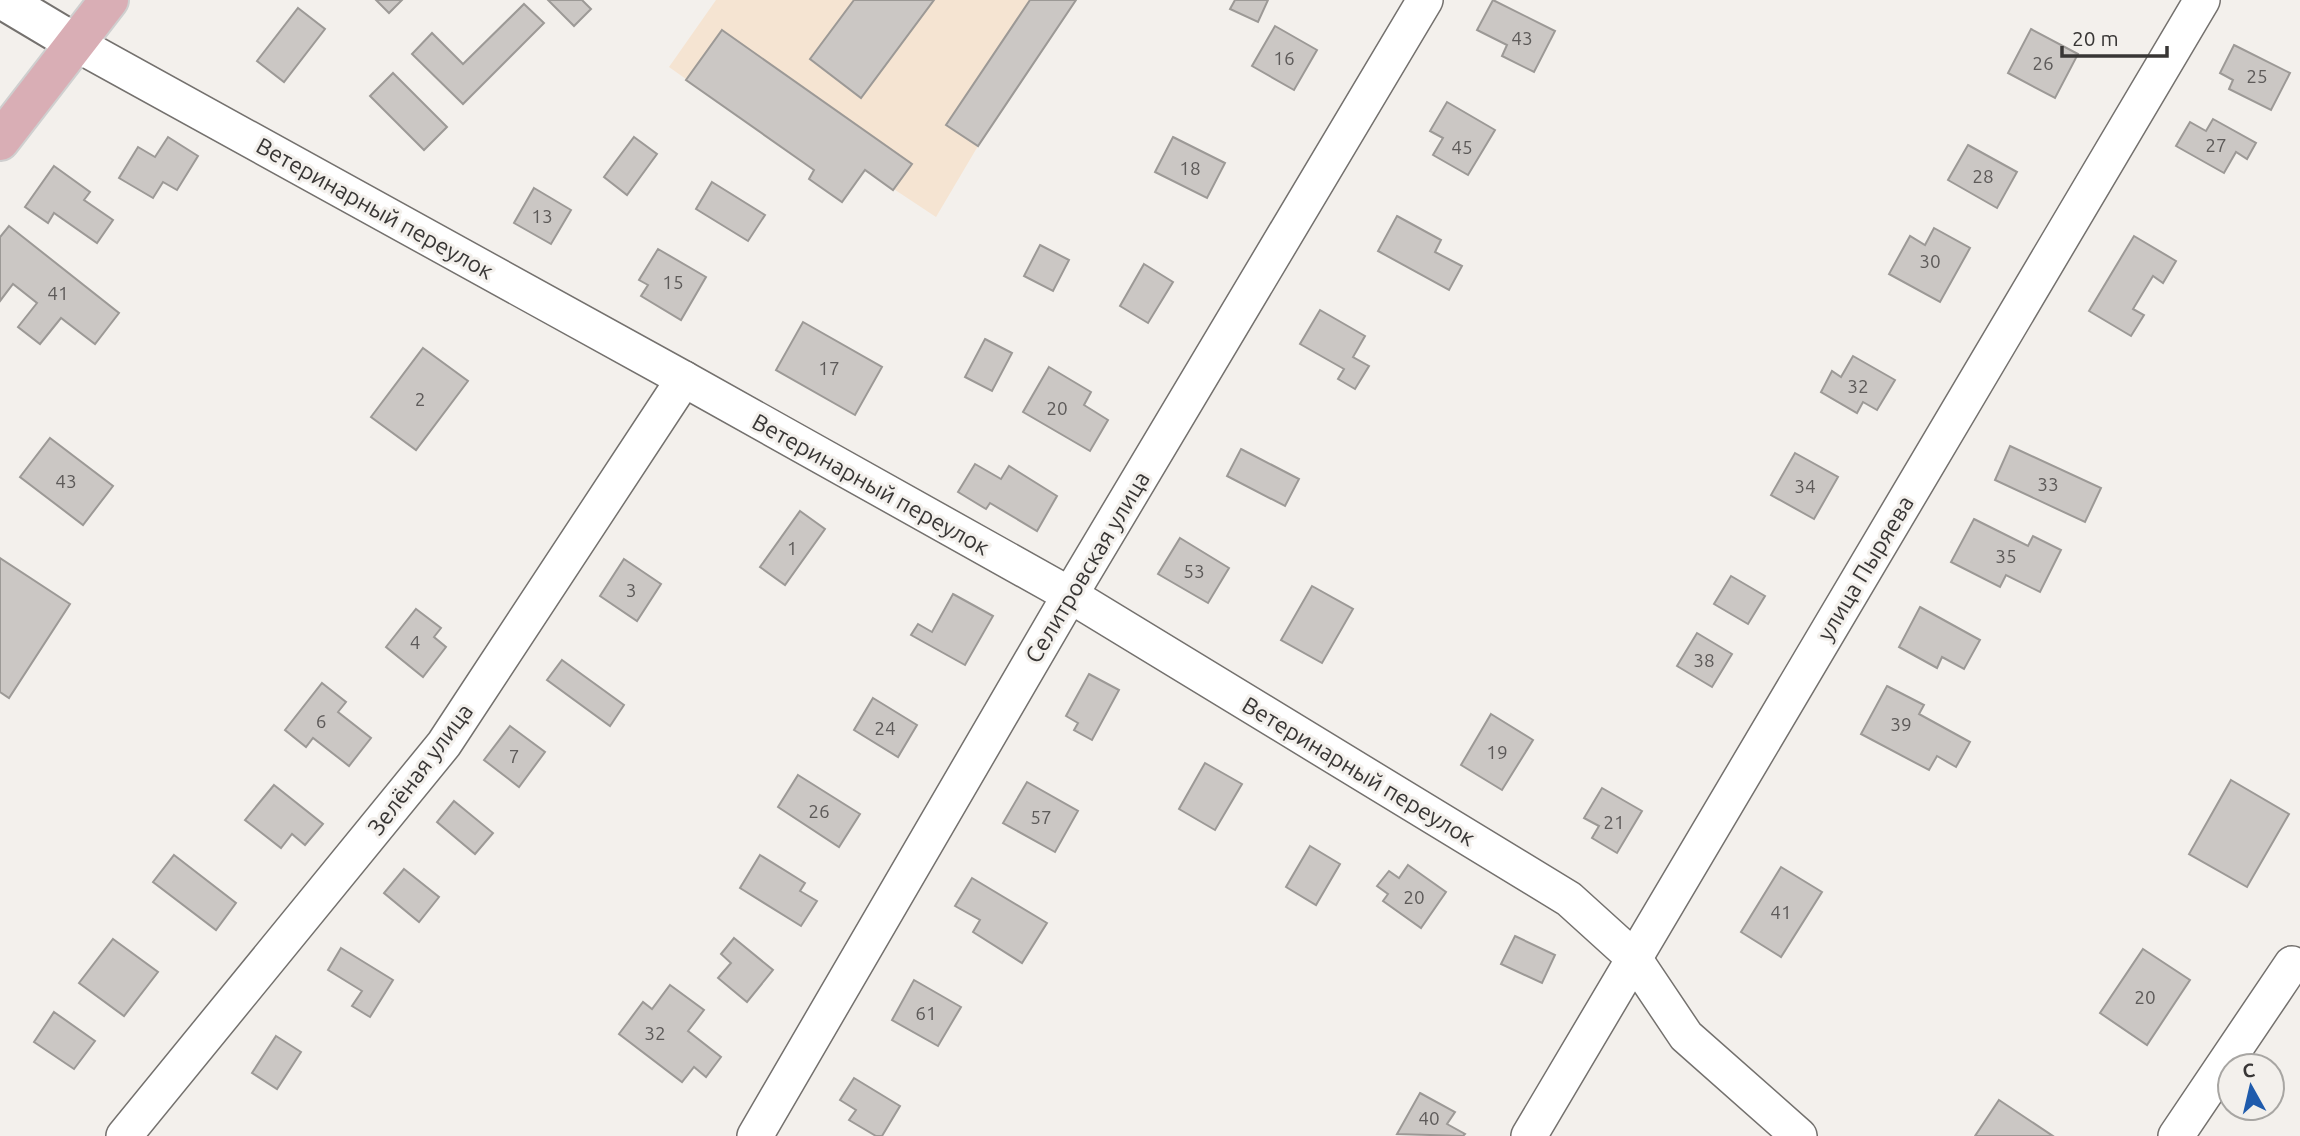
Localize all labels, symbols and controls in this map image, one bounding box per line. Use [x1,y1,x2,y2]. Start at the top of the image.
scale bar [2062,14,2167,58]
text: 20 m [2072,26,2119,50]
house number: 43 [1511,27,1533,49]
house number: 16 [1273,47,1295,69]
house number: 26 [2032,52,2054,74]
house number: 25 [2246,65,2268,87]
street label: Ветеринарный переулок [252,132,498,284]
house number: 27 [2205,134,2227,156]
house number: 45 [1451,136,1473,158]
house number: 18 [1179,157,1201,179]
house number: 28 [1972,165,1994,187]
house number: 13 [531,205,553,227]
house number: 30 [1919,250,1941,272]
house number: 15 [662,271,684,293]
house number: 41 [47,282,69,304]
house number: 17 [818,357,840,379]
house number: 32 [1847,375,1869,397]
house number: 2 [415,388,425,410]
house number: 20 [1046,397,1068,419]
street label: Ветеринарный переулок [748,408,994,560]
street label: Селитровская улица [1020,467,1154,667]
house number: 43 [55,470,77,492]
house number: 33 [2037,473,2059,495]
house number: 34 [1794,475,1816,497]
street label: улица Пыряева [1812,491,1918,645]
house number: 1 [787,537,797,559]
house number: 35 [1995,545,2017,567]
house number: 53 [1183,560,1205,582]
house number: 3 [626,579,636,601]
house number: 4 [410,631,420,653]
house number: 38 [1693,649,1715,671]
street label: Ветеринарный переулок [1238,692,1480,851]
street label: Зелёная улица [363,699,477,839]
house number: 6 [316,710,326,732]
house number: 39 [1890,713,1912,735]
house number: 24 [874,717,896,739]
house number: 19 [1486,741,1508,763]
house number: 7 [509,745,519,767]
house number: 26 [808,800,830,822]
house number: 57 [1030,806,1052,828]
house number: 21 [1603,811,1625,833]
house number: 20 [1403,886,1425,908]
house number: 41 [1770,901,1792,923]
house number: 20 [2134,986,2156,1008]
house number: 61 [915,1002,937,1024]
house number: 32 [644,1022,666,1044]
north arrow [2216,1052,2286,1122]
text: С [2241,1058,2256,1082]
house number: 40 [1418,1107,1440,1129]

